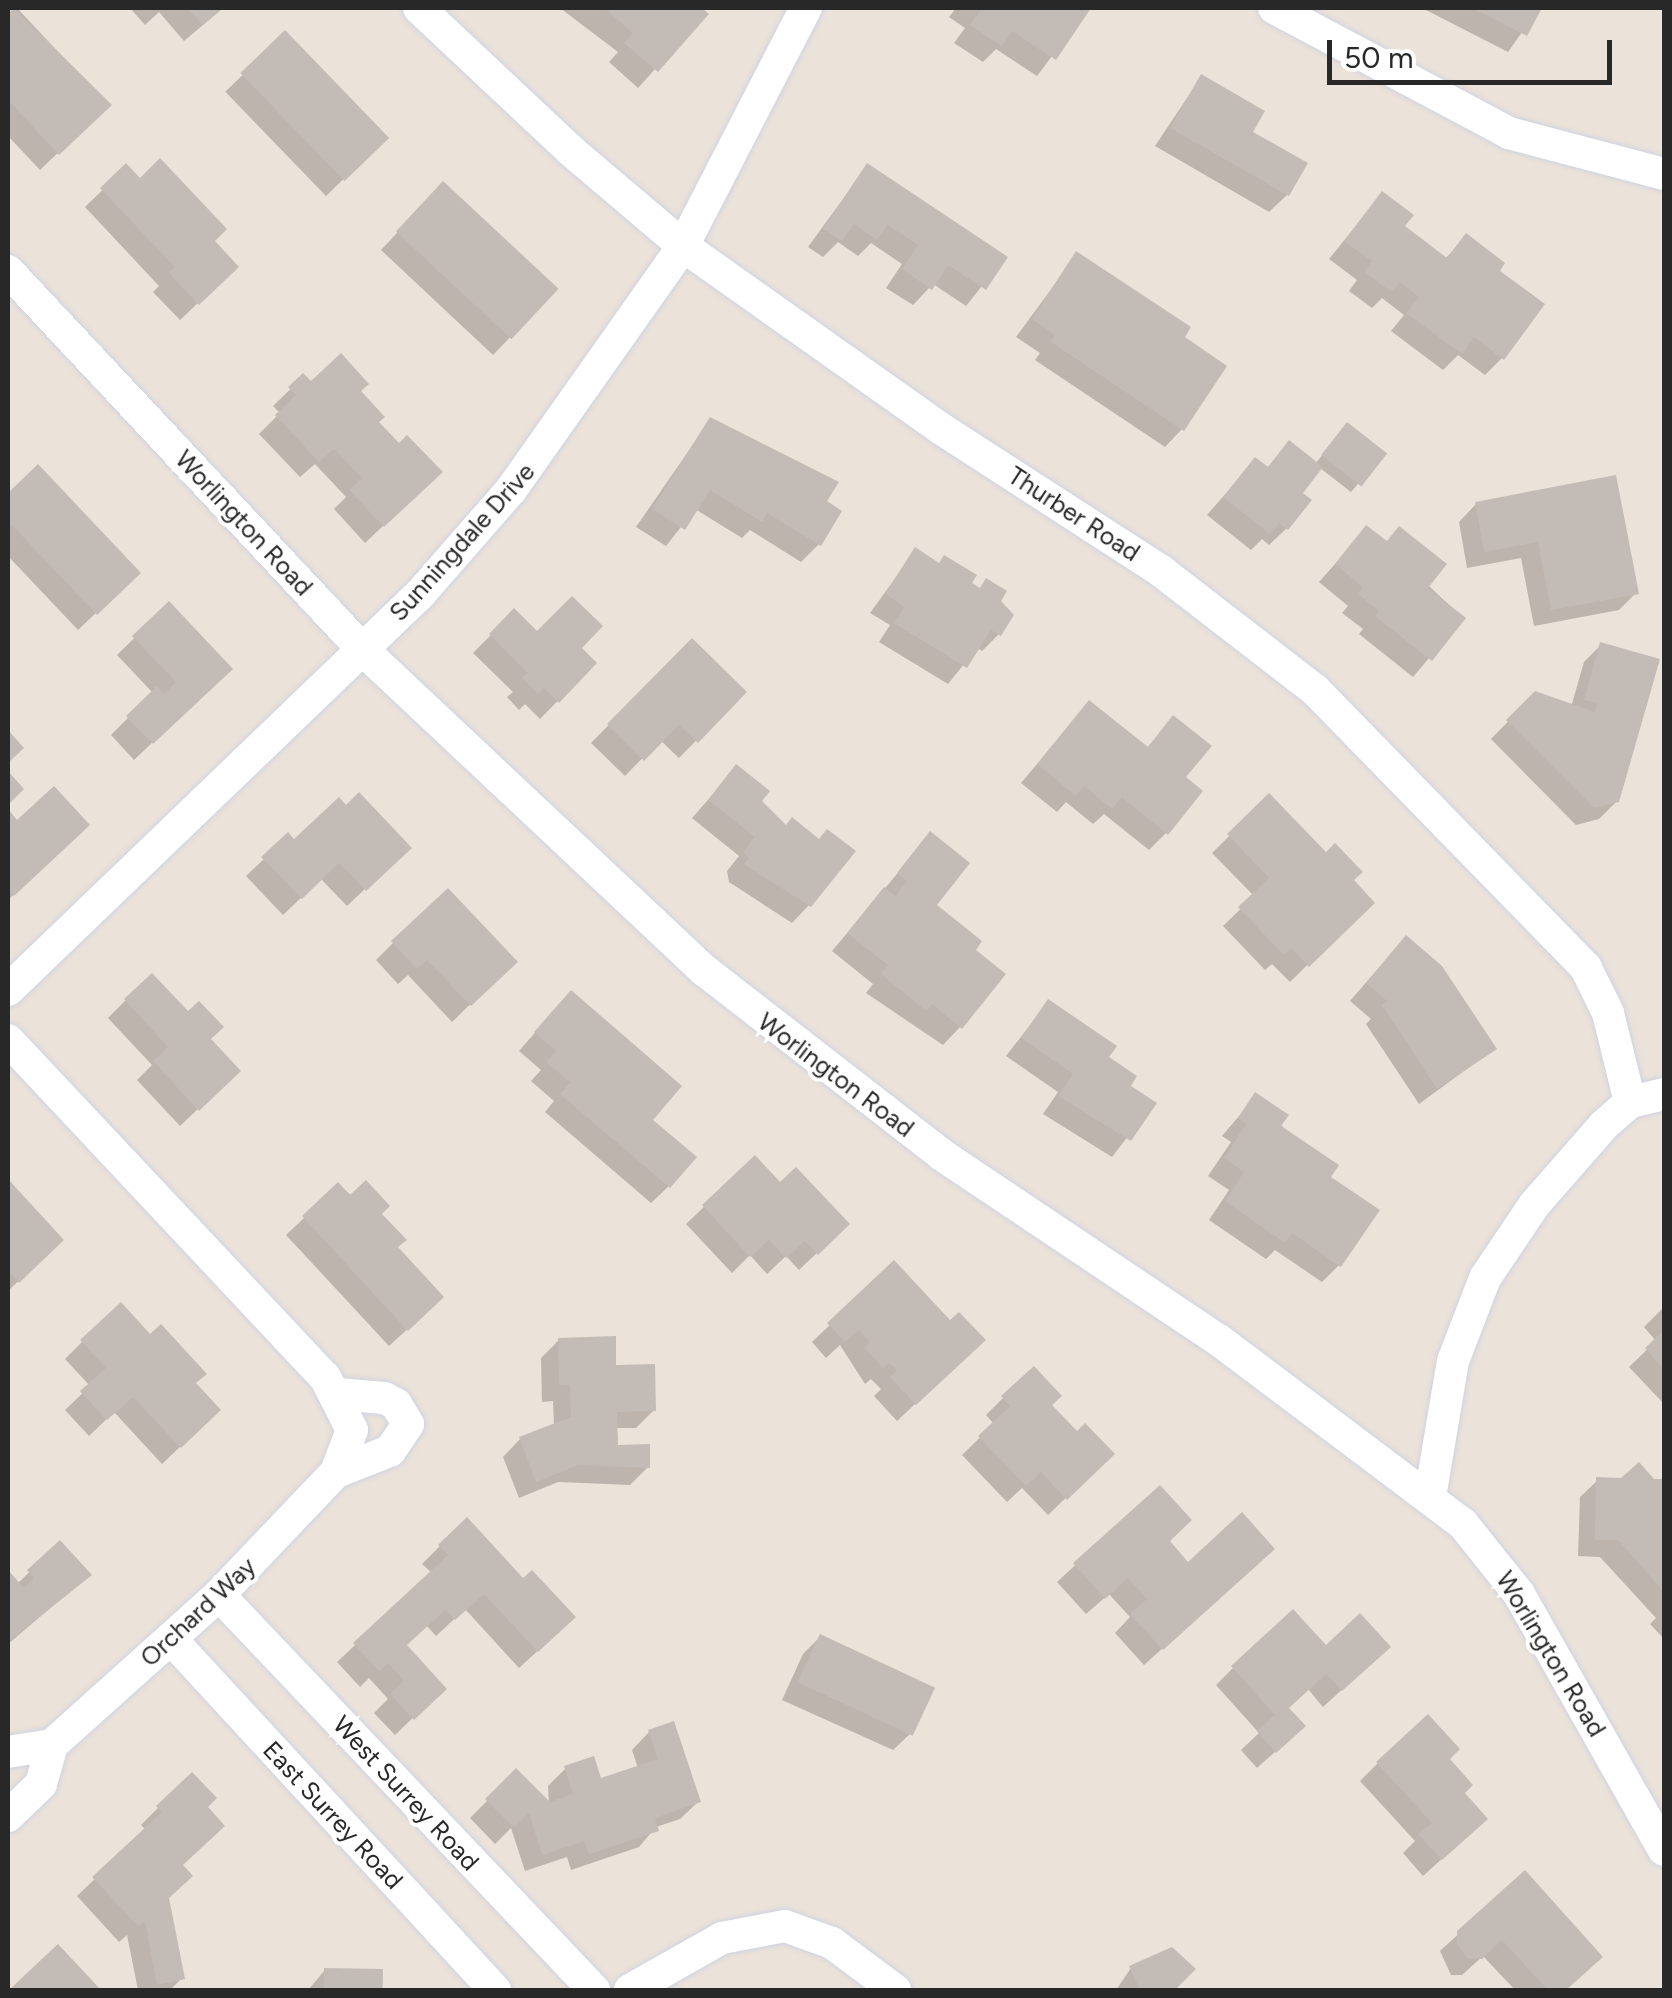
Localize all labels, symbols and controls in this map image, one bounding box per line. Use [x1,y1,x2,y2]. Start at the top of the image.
scale bar [1332,20,1617,82]
text: 50 m [1344,39,1413,76]
street label: Worlington Road [169,444,319,602]
street label: Sunningdale Drive [383,457,541,627]
street label: Thurber Road [1003,460,1145,568]
street label: Worlington Road [752,1007,920,1143]
street label: Orchard Way [134,1551,262,1673]
street label: Worlington Road [1490,1566,1612,1742]
street label: West Surrey Road [327,1710,485,1876]
street label: East Surrey Road [257,1735,409,1895]

